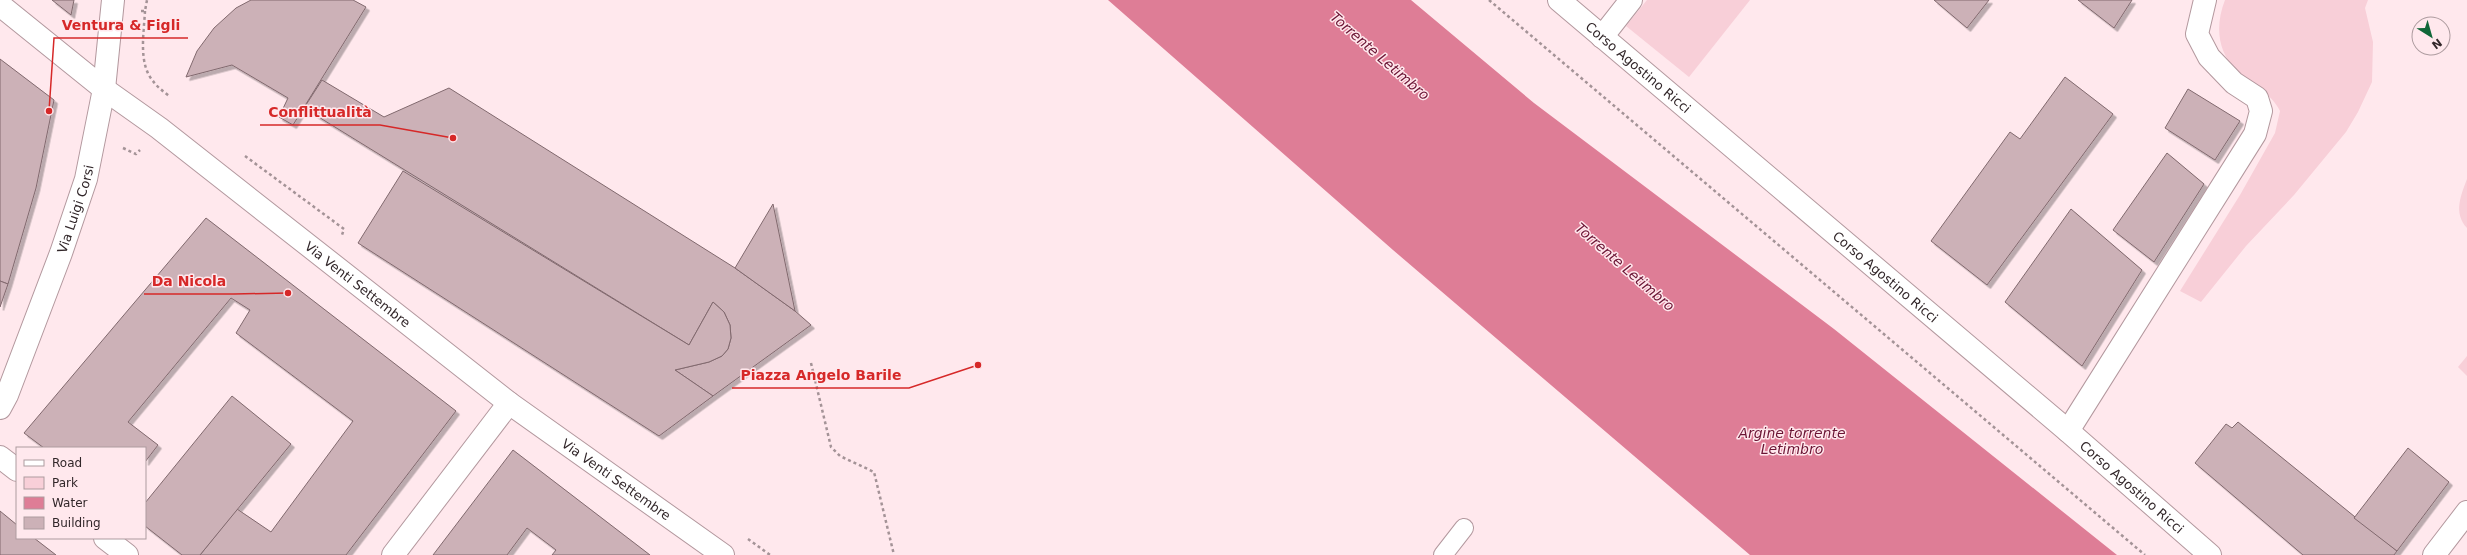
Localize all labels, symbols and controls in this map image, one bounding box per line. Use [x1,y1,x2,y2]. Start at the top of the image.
water label: Torrente Letimbro [1327,9,1433,103]
callout: Ventura & Figli [54,12,188,38]
north arrow [2411,16,2451,56]
text: Ventura & Figli [62,17,180,33]
street label: Corso Agostino Ricci [1583,19,1694,116]
text: N [2429,36,2444,52]
callout: Conflittualità [260,99,380,125]
text: Conflittualità [268,104,372,120]
street label: Via Luigi Corsi [54,164,96,255]
water label: Torrente Letimbro [1572,220,1678,314]
street label: Corso Agostino Ricci [1830,228,1941,325]
street label: Via Venti Settembre [302,238,414,330]
callout: Da Nicola [144,268,234,294]
text: Da Nicola [152,273,226,289]
callout: Piazza Angelo Barile [732,362,909,388]
text: Piazza Angelo Barile [741,367,901,383]
water label: Argine torrente Letimbro [1737,425,1846,457]
street label: Via Venti Settembre [559,436,674,523]
street label: Corso Agostino Ricci [2077,438,2187,536]
legend [16,447,146,539]
text: Road [52,456,82,470]
text: Park [52,476,78,490]
text: Water [52,496,88,510]
text: Building [52,516,101,530]

